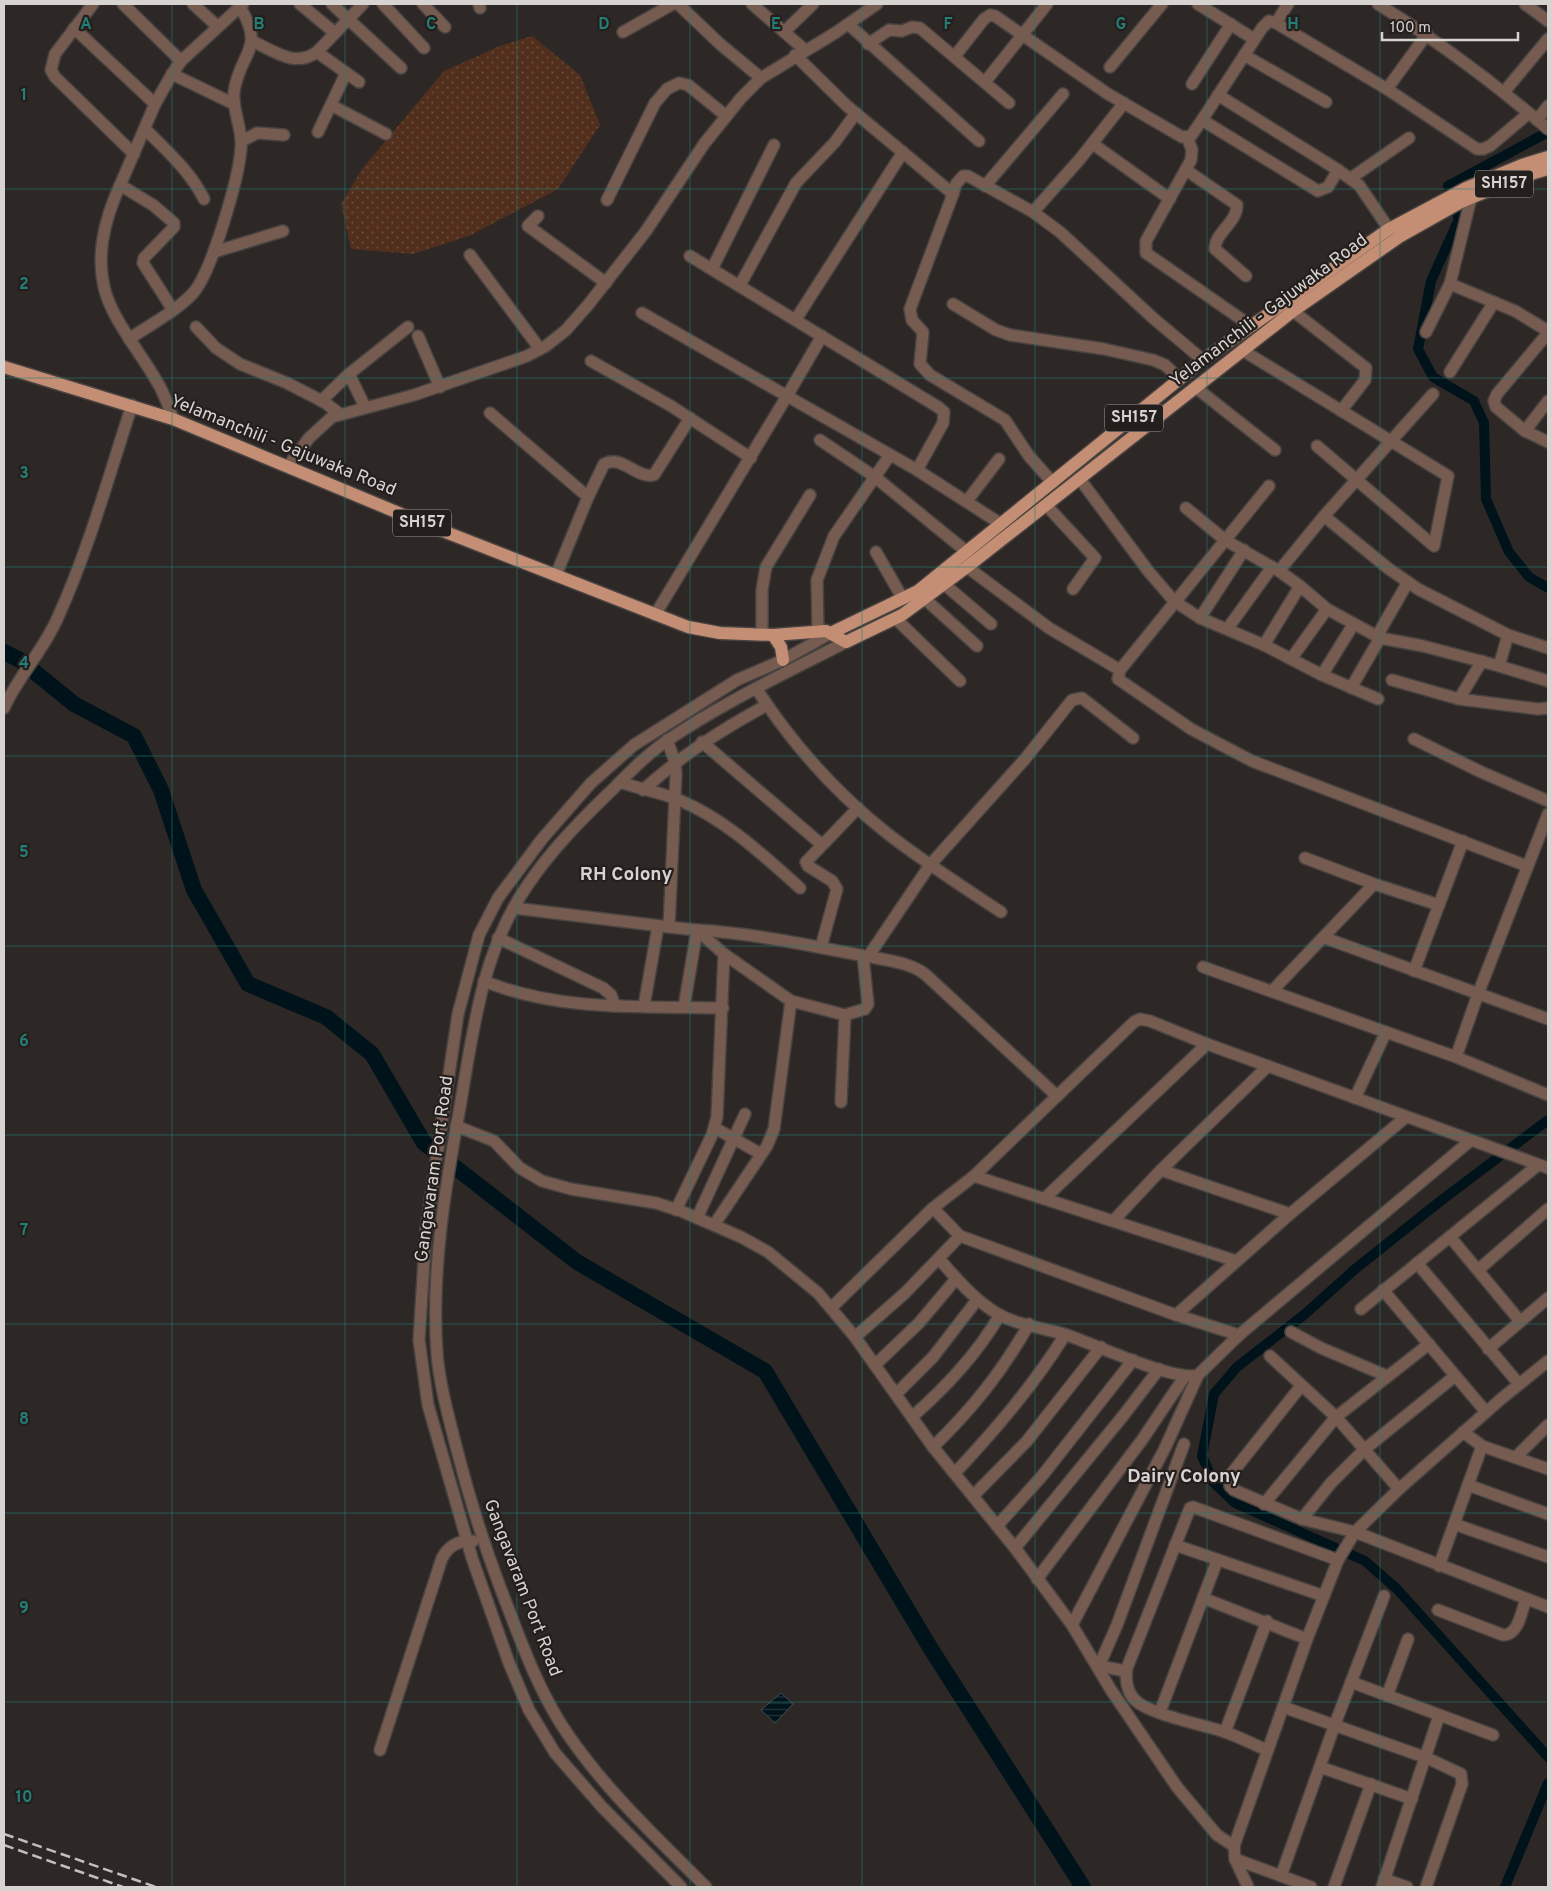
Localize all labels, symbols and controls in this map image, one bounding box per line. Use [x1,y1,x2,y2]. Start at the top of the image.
scale bar [1382,10,1518,42]
text: A [80,15,92,35]
text: B [253,15,265,35]
text: C [426,15,436,35]
text: D [598,15,610,35]
text: E [771,15,781,35]
text: F [943,15,953,35]
text: G [1116,15,1126,35]
text: H [1287,15,1299,35]
text: 100 m [1390,19,1431,38]
text: 1 [21,86,27,106]
road number: SH157 [1475,170,1533,198]
street label: Yelamanchili - Gajuwaka Road [1166,229,1372,393]
text: 2 [19,275,29,295]
street label: Yelamanchili - Gajuwaka Road [167,390,399,502]
road number: SH157 [1105,404,1163,432]
text: 3 [19,464,29,484]
road number: SH157 [393,509,451,536]
text: 4 [19,654,29,674]
text: 5 [19,843,29,863]
district label: RH Colony [580,863,672,887]
text: 6 [19,1032,29,1052]
street label: Gangavaram Port Road [411,1074,459,1264]
text: 7 [20,1221,28,1241]
text: 8 [19,1410,29,1430]
district label: Dairy Colony [1127,1465,1241,1489]
street label: Gangavaram Port Road [478,1496,566,1680]
text: 9 [19,1599,29,1619]
text: 10 [16,1788,32,1808]

